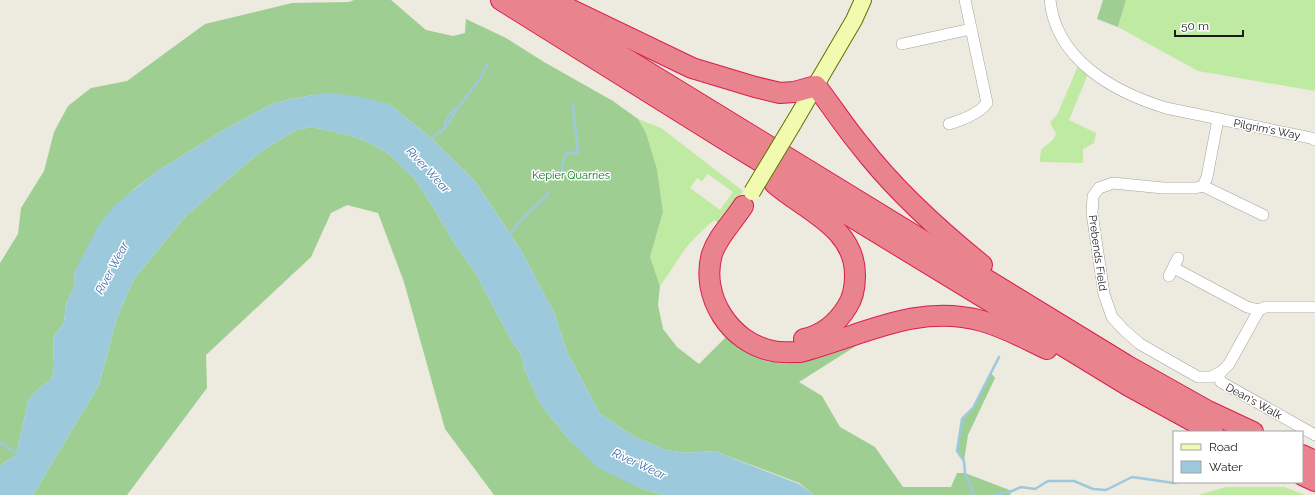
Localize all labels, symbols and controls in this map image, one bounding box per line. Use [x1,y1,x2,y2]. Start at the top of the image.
scale bar [1175,12,1243,38]
text: 50 m [1181,19,1209,33]
street label: Pilgrim's Way [1232,117,1301,142]
water label: River Wear [403,144,453,196]
park label: Kepier Quarries [532,169,610,182]
street label: Prebends Field [1086,214,1109,292]
water label: River Wear [92,238,132,297]
street label: Dean's Walk [1223,381,1284,422]
legend [1173,431,1303,483]
text: Road [1209,440,1238,454]
water label: River Wear [610,445,669,483]
text: Water [1209,460,1243,474]

